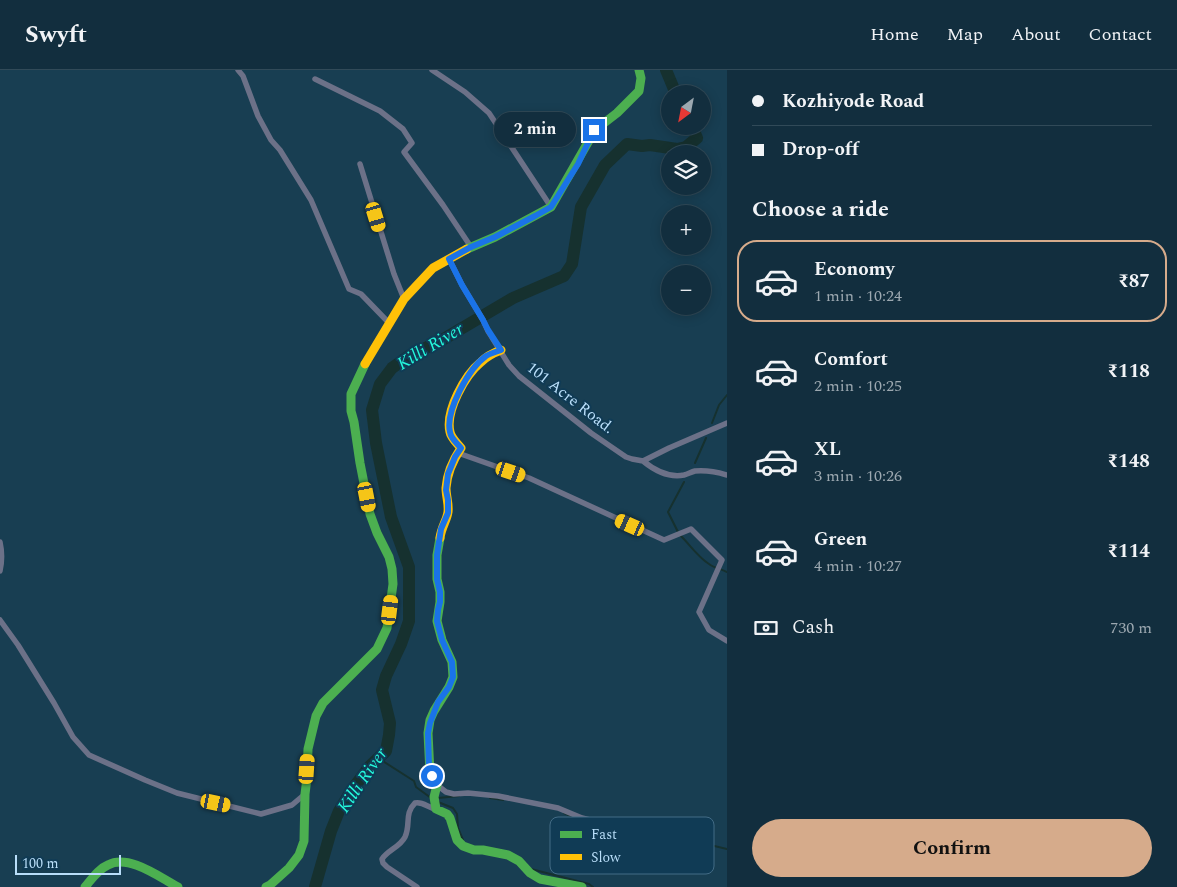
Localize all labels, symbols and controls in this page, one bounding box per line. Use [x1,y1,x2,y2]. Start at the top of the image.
text: Swyft [25,17,87,53]
text: Home [870,21,919,48]
text: Map [947,21,983,48]
text: About [1011,21,1061,48]
text: Contact [1089,21,1152,48]
north arrow [661,85,711,135]
map controls [661,85,711,315]
text: Kozhiyode Road [782,87,924,116]
callout: 2 min [494,112,576,148]
text: 2 min [514,117,556,141]
route end [583,119,605,141]
text: Drop-off [782,135,859,164]
button: layers [661,145,711,195]
text: Choose a ride [752,193,889,226]
car [364,200,387,234]
button: + [661,205,711,255]
text: Economy [814,255,895,284]
icon: car [754,259,799,304]
button: − [661,265,711,315]
text: ₹87 [1118,267,1150,296]
text: 1 min · 10:24 [814,284,902,308]
water label: Killi River [392,315,470,377]
text: Comfort [814,345,888,374]
icon: car [754,349,799,394]
street label: 101 Acre Road. [521,356,619,440]
text: ₹118 [1107,357,1150,386]
text: 2 min · 10:25 [814,374,902,398]
text: XL [814,435,841,464]
icon: car [754,439,799,484]
text: ₹148 [1107,447,1150,476]
car [494,460,527,484]
text: 3 min · 10:26 [814,464,902,488]
car [356,481,377,513]
car [613,512,646,538]
text: Green [814,525,867,554]
icon: car [754,529,799,574]
text: ₹114 [1107,537,1150,566]
text: 4 min · 10:27 [814,554,902,578]
car [380,594,399,626]
text: Cash [792,613,834,642]
icon: cash [752,614,780,642]
text: 730 m [1110,616,1152,640]
water label: Killi River [331,742,395,818]
car [298,754,315,784]
route start [421,765,443,787]
car [199,793,232,813]
legend [550,817,714,874]
button: Confirm [752,819,1152,877]
text: Fast [591,824,617,845]
text: Slow [591,847,621,868]
scale bar [15,852,121,875]
text: 100 m [22,853,59,874]

